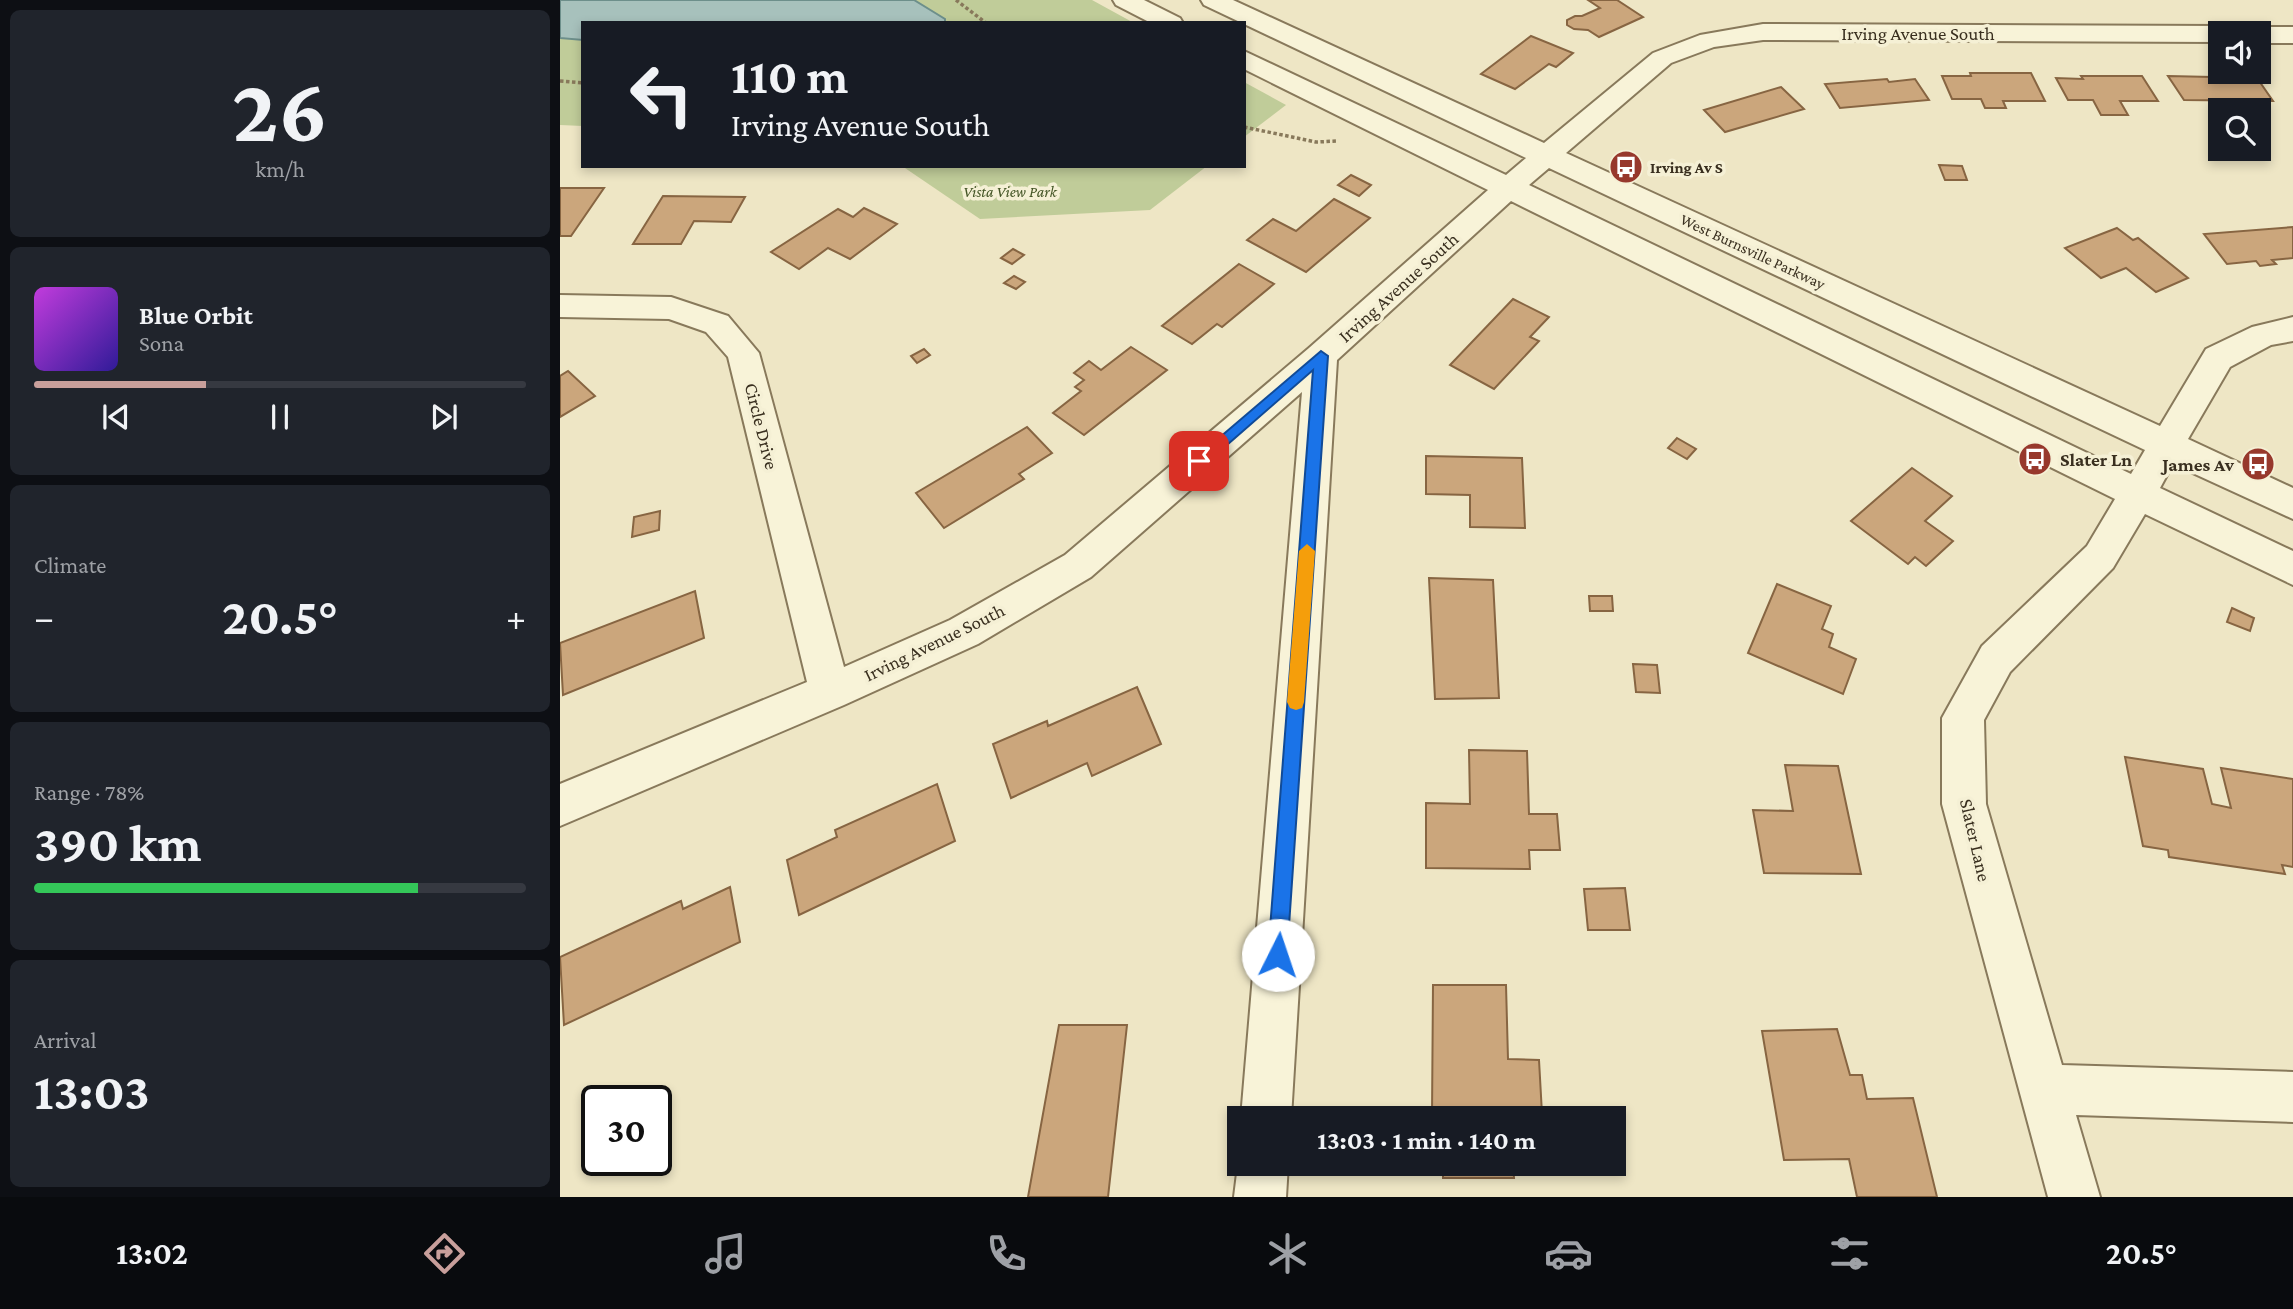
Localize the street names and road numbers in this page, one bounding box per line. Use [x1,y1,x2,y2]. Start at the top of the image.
street label: Irving Avenue South [1841,23,1995,44]
street label: West Burnsville Parkway [1677,210,1829,294]
street label: Irving Avenue South [1334,228,1462,347]
street label: Circle Drive [741,381,782,472]
street label: Irving Avenue South [861,599,1008,686]
street label: Slater Lane [1956,797,1995,884]

